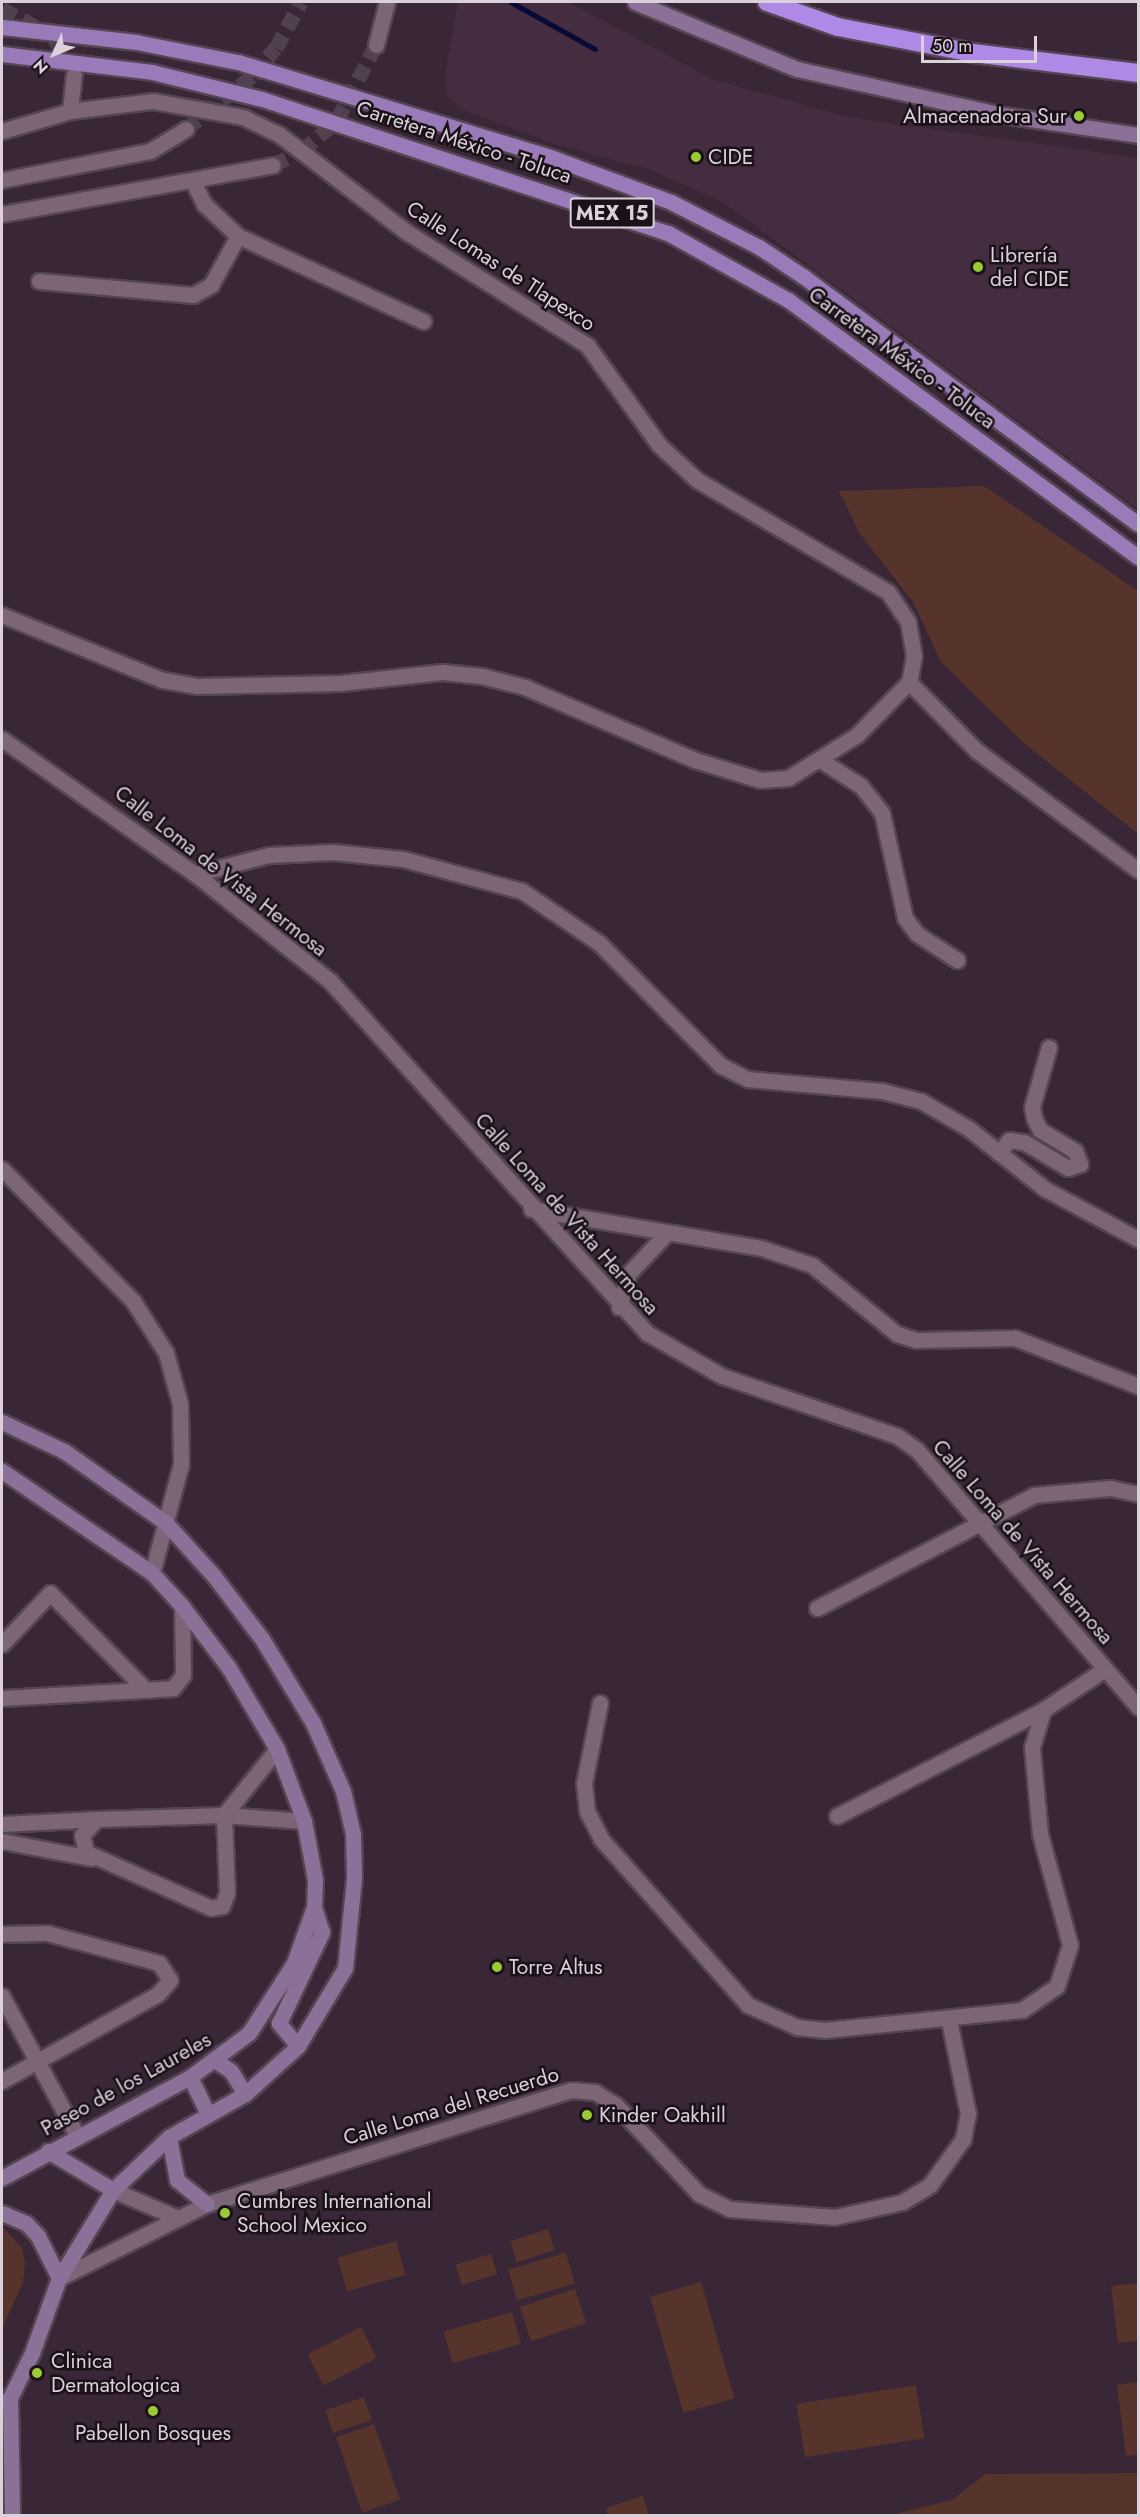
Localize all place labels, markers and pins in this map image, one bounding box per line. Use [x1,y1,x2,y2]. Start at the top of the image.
place label: Almacenadora Sur [903,103,1067,129]
marker: Almacenadora Sur [1072,109,1086,123]
place label: CIDE [708,144,753,170]
marker: CIDE [689,150,703,164]
place label: Librería del CIDE [990,242,1069,292]
marker: Librería del CIDE [971,260,985,274]
place label: Torre Altus [509,1954,603,1980]
marker: Torre Altus [490,1960,504,1974]
place label: Kinder Oakhill [599,2102,726,2128]
marker: Kinder Oakhill [580,2108,594,2122]
place label: Cumbres International School Mexico [237,2188,432,2238]
marker: Cumbres International School Mexico [218,2206,232,2220]
place label: Clinica Dermatologica [51,2348,180,2398]
marker: Clinica Dermatologica [28,2364,46,2382]
marker: Pabellon Bosques [146,2404,160,2418]
place label: Pabellon Bosques [75,2420,231,2446]

